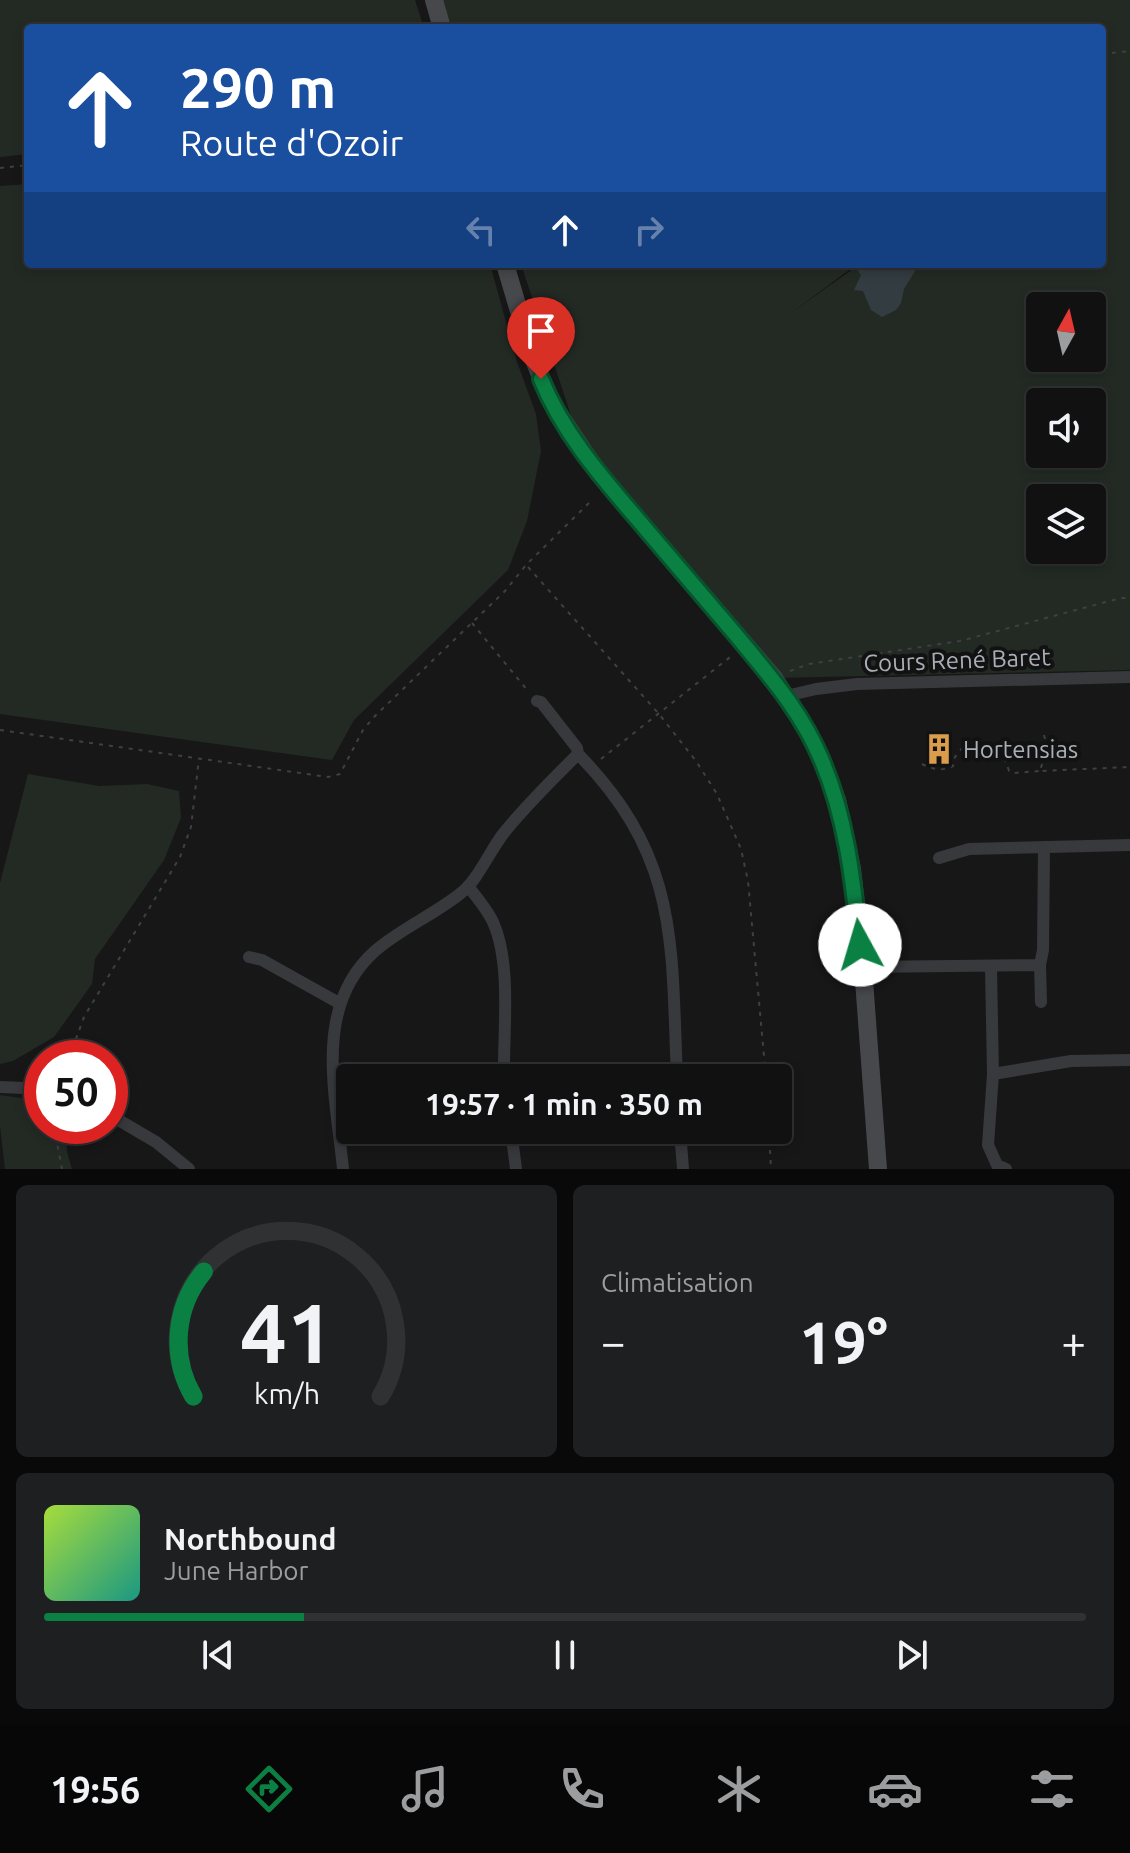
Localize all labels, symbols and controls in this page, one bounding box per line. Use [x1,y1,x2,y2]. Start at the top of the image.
icon: ahead [48,56,152,160]
text: 290 m [180,56,336,119]
text: Route d'Ozoir [180,122,403,163]
icon: left [459,208,503,252]
icon: ahead [543,208,587,252]
icon: right [627,208,671,252]
north arrow [1026,292,1106,372]
map controls [1026,292,1106,564]
pin [507,297,575,379]
icon: arrive [519,309,563,353]
button: sound [1026,388,1106,468]
button: layers [1026,484,1106,564]
street label: Cours René Baret [863,643,1052,677]
building icon: Hortensias [922,732,956,766]
place label: Hortensias [963,736,1078,763]
position arrow [818,903,902,987]
speed limit sign: 50 [24,1040,128,1144]
text: 19:57 · 1 min · 350 m [425,1087,703,1121]
text: Climatisation [601,1268,754,1297]
text: 41 [240,1285,333,1379]
text: 19° [799,1308,888,1375]
text: − [601,1317,626,1366]
text: + [1061,1317,1086,1366]
text: km/h [254,1377,320,1409]
text: Northbound [164,1522,336,1556]
text: June Harbor [164,1556,308,1585]
icon: previous [196,1633,240,1677]
icon: pause [543,1633,587,1677]
icon: next [890,1633,934,1677]
icon: directions [241,1761,297,1817]
icon: music [397,1761,453,1817]
icon: phone [554,1761,610,1817]
icon: climate [711,1761,767,1817]
icon: car [867,1761,923,1817]
icon: filters [1024,1761,1080,1817]
text: 19:56 [50,1769,140,1810]

